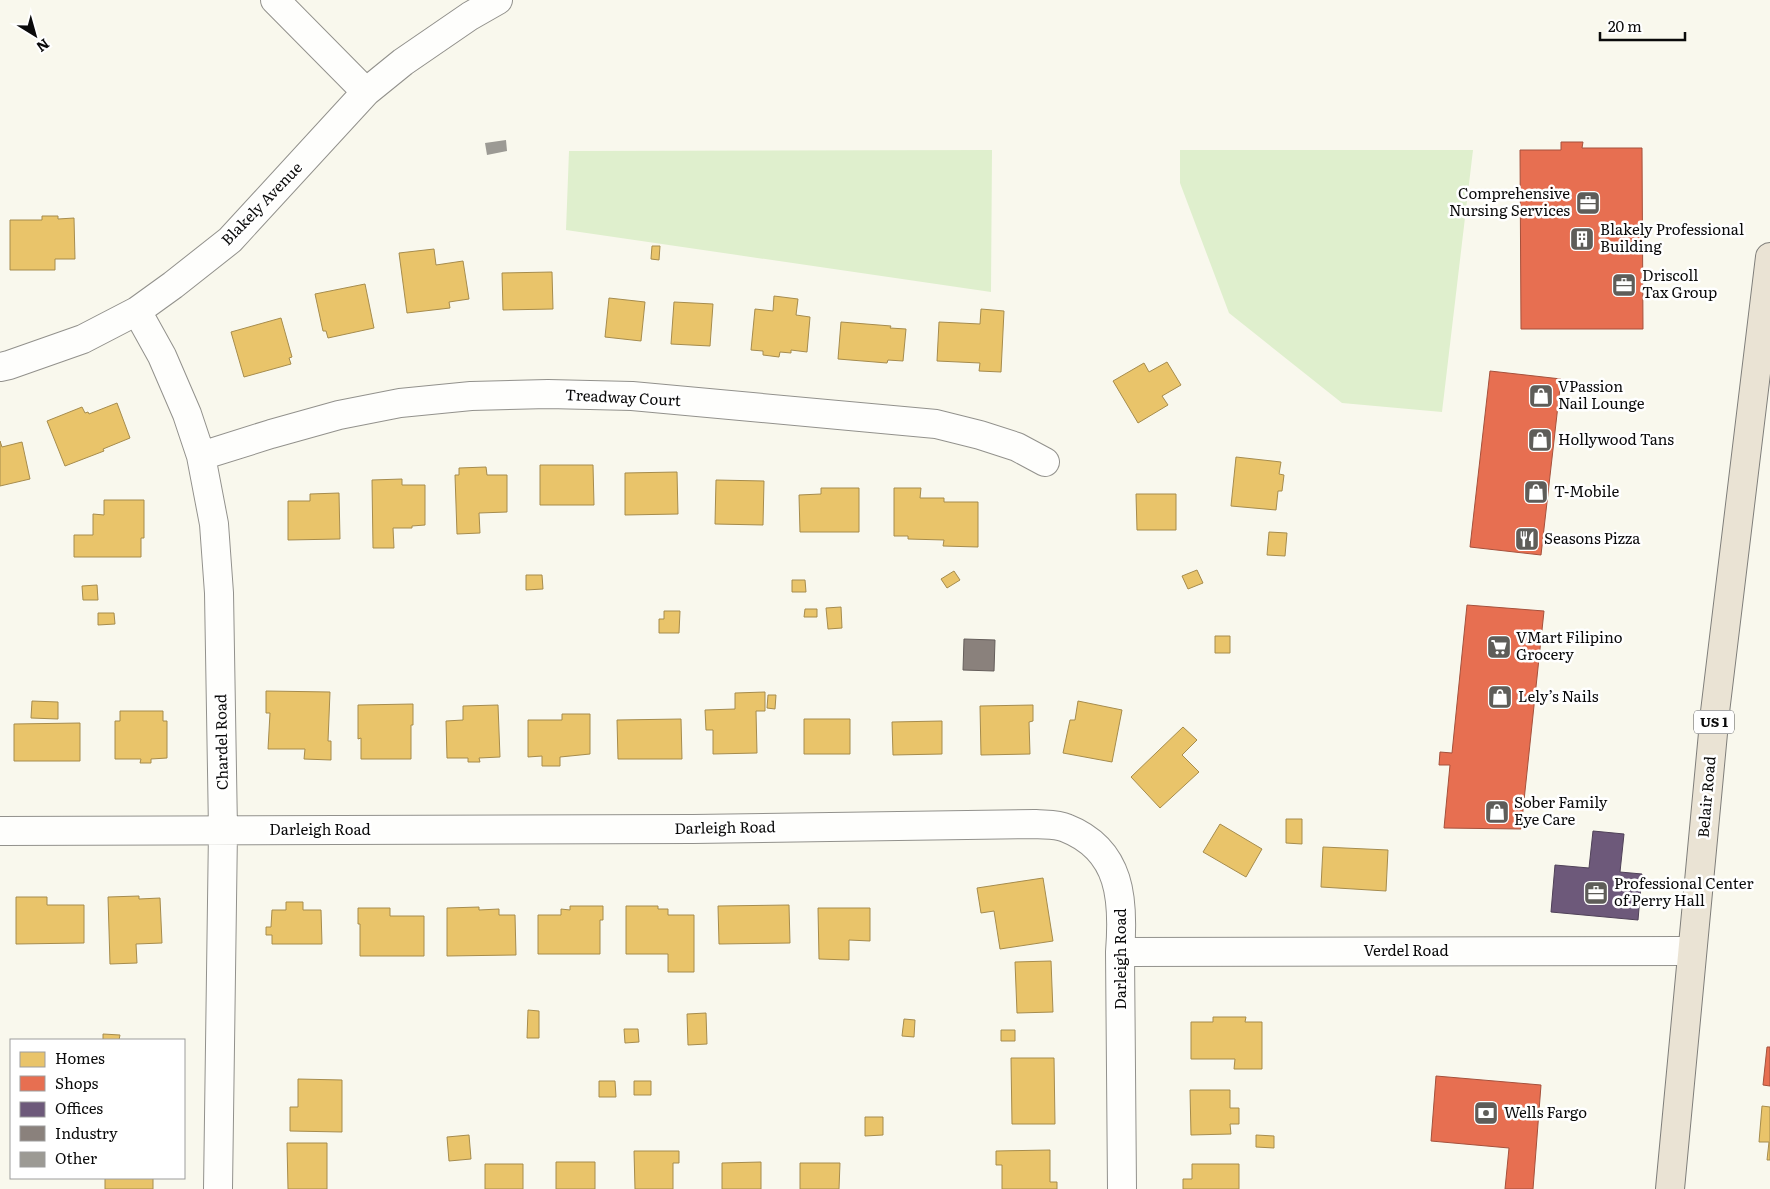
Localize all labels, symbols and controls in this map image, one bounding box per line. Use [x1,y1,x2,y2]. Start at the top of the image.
north arrow [10,10,60,60]
scale bar [1600,10,1685,42]
text: 20 m [1608,14,1642,37]
text: N [33,35,54,58]
street label: Blakely Avenue [215,156,307,250]
place label: Comprehensive Nursing Services [1449,181,1570,221]
office icon: Comprehensive Nursing Services [1575,190,1601,216]
place label: Blakely Professional Building [1600,217,1744,257]
building icon: Blakely Professional Building [1569,226,1595,252]
place label: Driscoll Tax Group [1642,263,1717,303]
office icon: Driscoll Tax Group [1611,272,1637,298]
place label: VPassion Nail Lounge [1558,374,1645,414]
street label: Treadway Court [565,382,682,411]
shop icon: VPassion Nail Lounge [1528,383,1554,409]
shop icon: Hollywood Tans [1527,427,1553,453]
place label: Hollywood Tans [1558,427,1674,450]
shop icon: T-Mobile [1523,479,1549,505]
place label: T-Mobile [1554,479,1619,502]
restaurant icon: Seasons Pizza [1514,526,1540,552]
place label: Seasons Pizza [1544,526,1641,549]
place label: VMart Filipino Grocery [1516,625,1623,665]
supermarket icon: VMart Filipino Grocery [1486,634,1512,660]
shop icon: Lely’s Nails [1487,684,1513,710]
place label: Lely’s Nails [1518,684,1599,707]
street label: Chardel Road [208,694,233,790]
road number: US 1 [1694,710,1734,734]
street label: Belair Road [1690,755,1721,839]
place label: Sober Family Eye Care [1514,790,1608,830]
shop icon: Sober Family Eye Care [1484,799,1510,825]
street label: Darleigh Road [674,814,776,839]
street label: Darleigh Road [269,817,371,840]
place label: Professional Center of Perry Hall [1614,871,1754,911]
office icon: Professional Center of Perry Hall [1583,880,1609,906]
street label: Darleigh Road [1108,908,1131,1010]
street label: Verdel Road [1363,938,1449,961]
legend [10,1039,185,1179]
text: Homes [55,1046,105,1069]
text: Shops [55,1071,98,1094]
text: Offices [55,1096,103,1119]
bank icon: Wells Fargo [1473,1100,1499,1126]
place label: Wells Fargo [1504,1100,1587,1123]
text: Industry [55,1121,118,1144]
text: Other [55,1146,97,1169]

